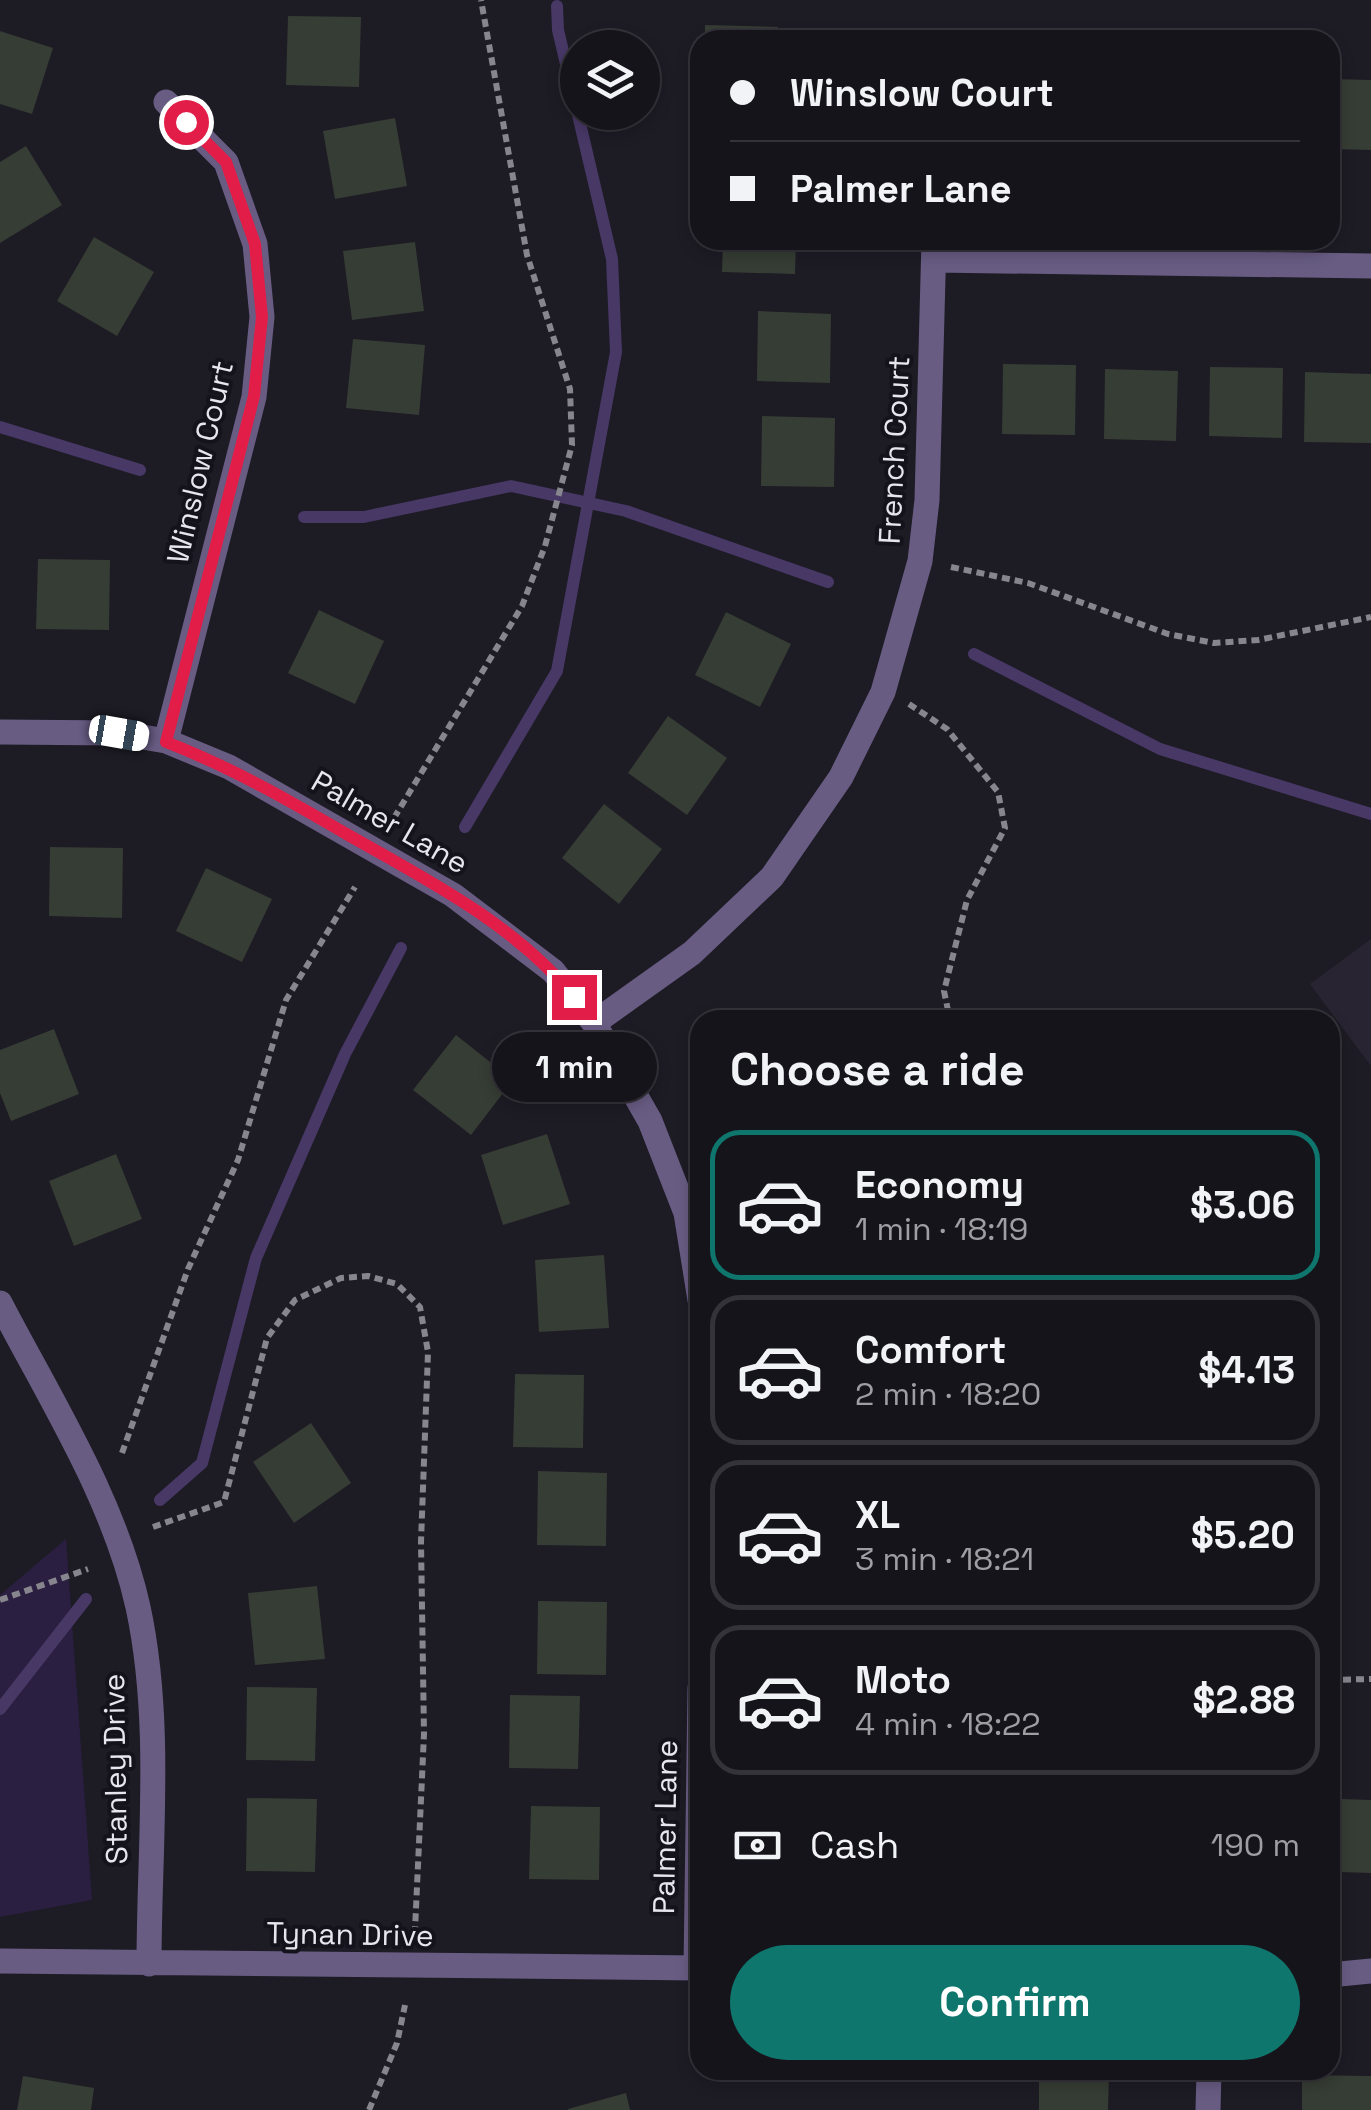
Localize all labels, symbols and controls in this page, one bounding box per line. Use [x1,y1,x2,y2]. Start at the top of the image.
map controls [560,30,660,130]
button: layers [560,30,660,130]
text: Winslow Court [790,69,1054,117]
route start [164,100,209,145]
text: Palmer Lane [790,165,1012,213]
street label: French Court [870,355,918,545]
street label: Winslow Court [158,357,242,567]
car [87,713,151,753]
street label: Palmer Lane [305,761,475,883]
route end [552,975,597,1020]
callout: 1 min [492,1032,656,1102]
text: Choose a ride [730,1041,1025,1098]
text: 1 min [535,1047,614,1087]
icon: car [735,1160,825,1250]
text: Economy [855,1161,1024,1209]
text: $3.06 [1190,1181,1295,1229]
text: 1 min · 18:19 [855,1209,1028,1249]
icon: car [735,1325,825,1415]
text: Comfort [855,1326,1006,1374]
text: $4.13 [1198,1346,1295,1394]
text: 2 min · 18:20 [855,1374,1041,1414]
icon: car [735,1490,825,1580]
text: XL [855,1491,900,1539]
text: $5.20 [1191,1511,1295,1559]
text: 3 min · 18:21 [855,1539,1034,1579]
icon: car [735,1655,825,1745]
text: Moto [855,1656,951,1704]
street label: Stanley Drive [94,1673,136,1865]
text: $2.88 [1192,1676,1295,1724]
text: 4 min · 18:22 [855,1704,1041,1744]
street label: Palmer Lane [644,1739,686,1915]
icon: cash [730,1818,785,1873]
text: Cash [810,1821,899,1869]
text: 190 m [1211,1825,1300,1865]
street label: Tynan Drive [266,1913,434,1955]
button: Confirm [730,1945,1300,2060]

